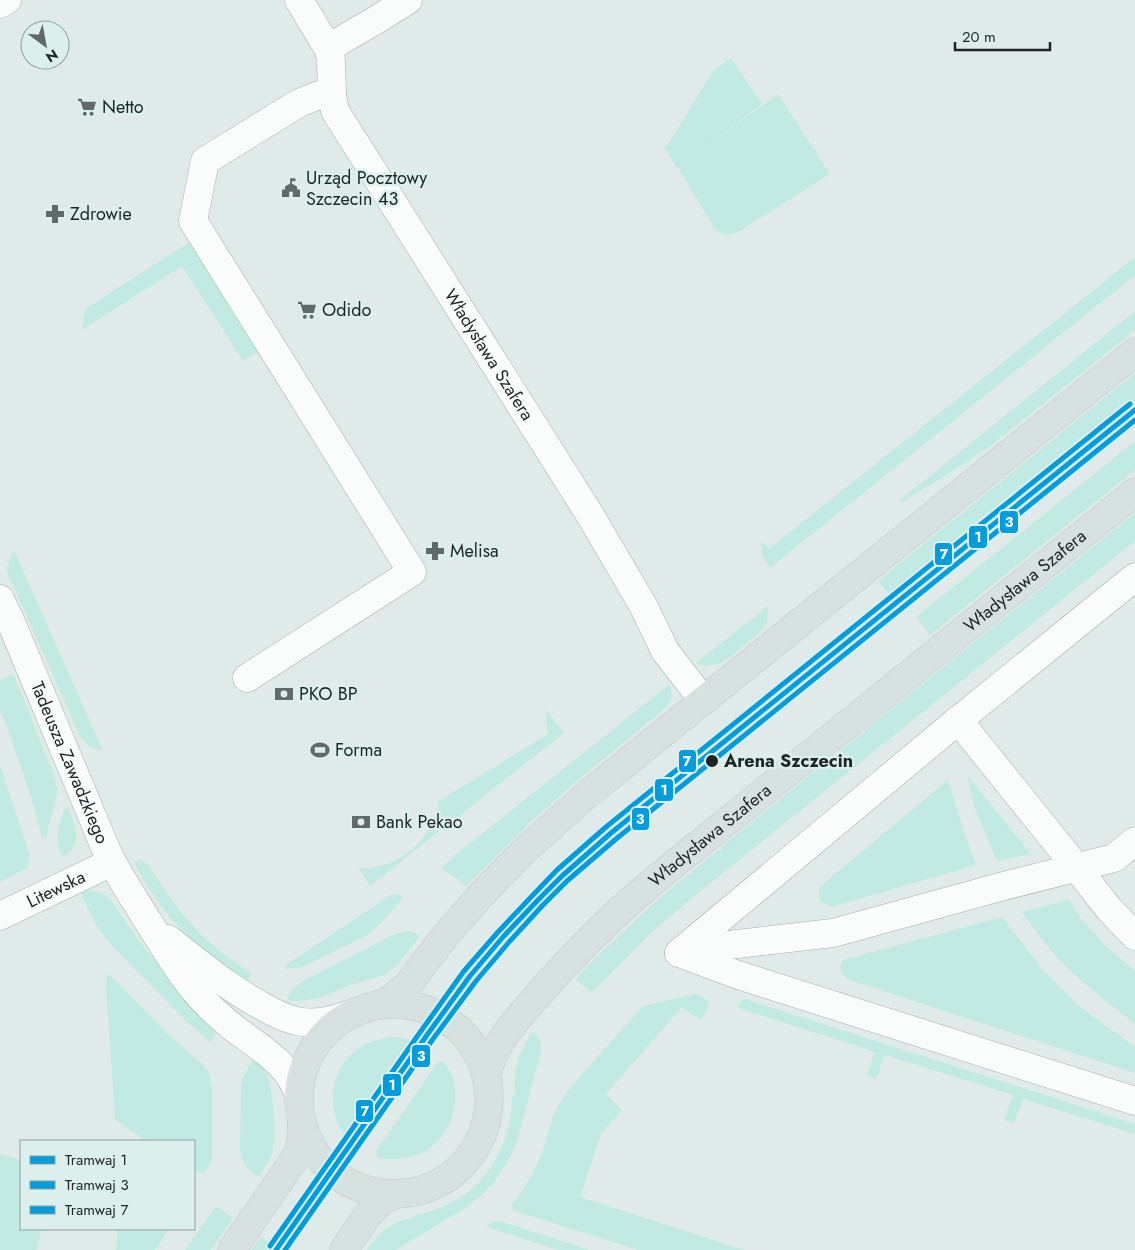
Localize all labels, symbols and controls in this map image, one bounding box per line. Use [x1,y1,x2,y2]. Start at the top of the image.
north arrow [20,20,70,70]
scale bar [955,20,1050,52]
text: 20 m [962,26,996,48]
text: N [42,45,62,67]
place label: Netto [102,94,144,120]
supermarket icon: Netto [76,96,98,118]
place label: Urząd Pocztowy Szczecin 43 [306,165,427,212]
public building icon: Urząd Pocztowy Szczecin 43 [280,177,302,199]
place label: Zdrowie [70,201,132,227]
pharmacy icon: Zdrowie [44,203,66,225]
street label: Władysława Szafera [437,284,540,426]
place label: Odido [322,297,371,323]
supermarket icon: Odido [296,299,318,321]
line badge: 3 [999,510,1019,534]
text: 3 [1005,512,1014,532]
street label: Władysława Szafera [958,523,1092,638]
line badge: 1 [968,525,988,549]
text: 1 [974,527,982,547]
place label: Melisa [450,538,499,564]
pharmacy icon: Melisa [424,540,446,562]
line badge: 7 [934,542,953,566]
text: 7 [940,544,949,564]
street label: Tadeusza Zawadzkiego [24,678,115,848]
place label: PKO BP [299,681,358,707]
bank icon: PKO BP [273,683,295,705]
place label: Forma [335,737,382,763]
sports icon: Forma [309,739,331,761]
place label: Arena Szczecin [723,748,853,774]
line badge: 7 [678,749,697,773]
text: 7 [683,751,692,771]
marker: Arena Szczecin [704,753,720,769]
street label: Władysława Szafera [643,778,777,893]
line badge: 1 [654,778,674,802]
text: 1 [660,780,668,800]
line badge: 3 [631,807,650,831]
place label: Bank Pekao [376,809,463,835]
text: 3 [636,809,645,829]
bank icon: Bank Pekao [350,811,372,833]
street label: Litewska [22,864,90,914]
line badge: 3 [411,1044,431,1068]
text: 3 [417,1046,426,1066]
line badge: 1 [382,1073,402,1097]
text: 1 [388,1075,396,1095]
line badge: 7 [355,1099,374,1123]
text: 7 [361,1101,370,1121]
legend [20,1140,195,1230]
text: Tramwaj 1 [65,1149,127,1171]
text: Tramwaj 3 [65,1174,129,1196]
text: Tramwaj 7 [65,1199,128,1221]

